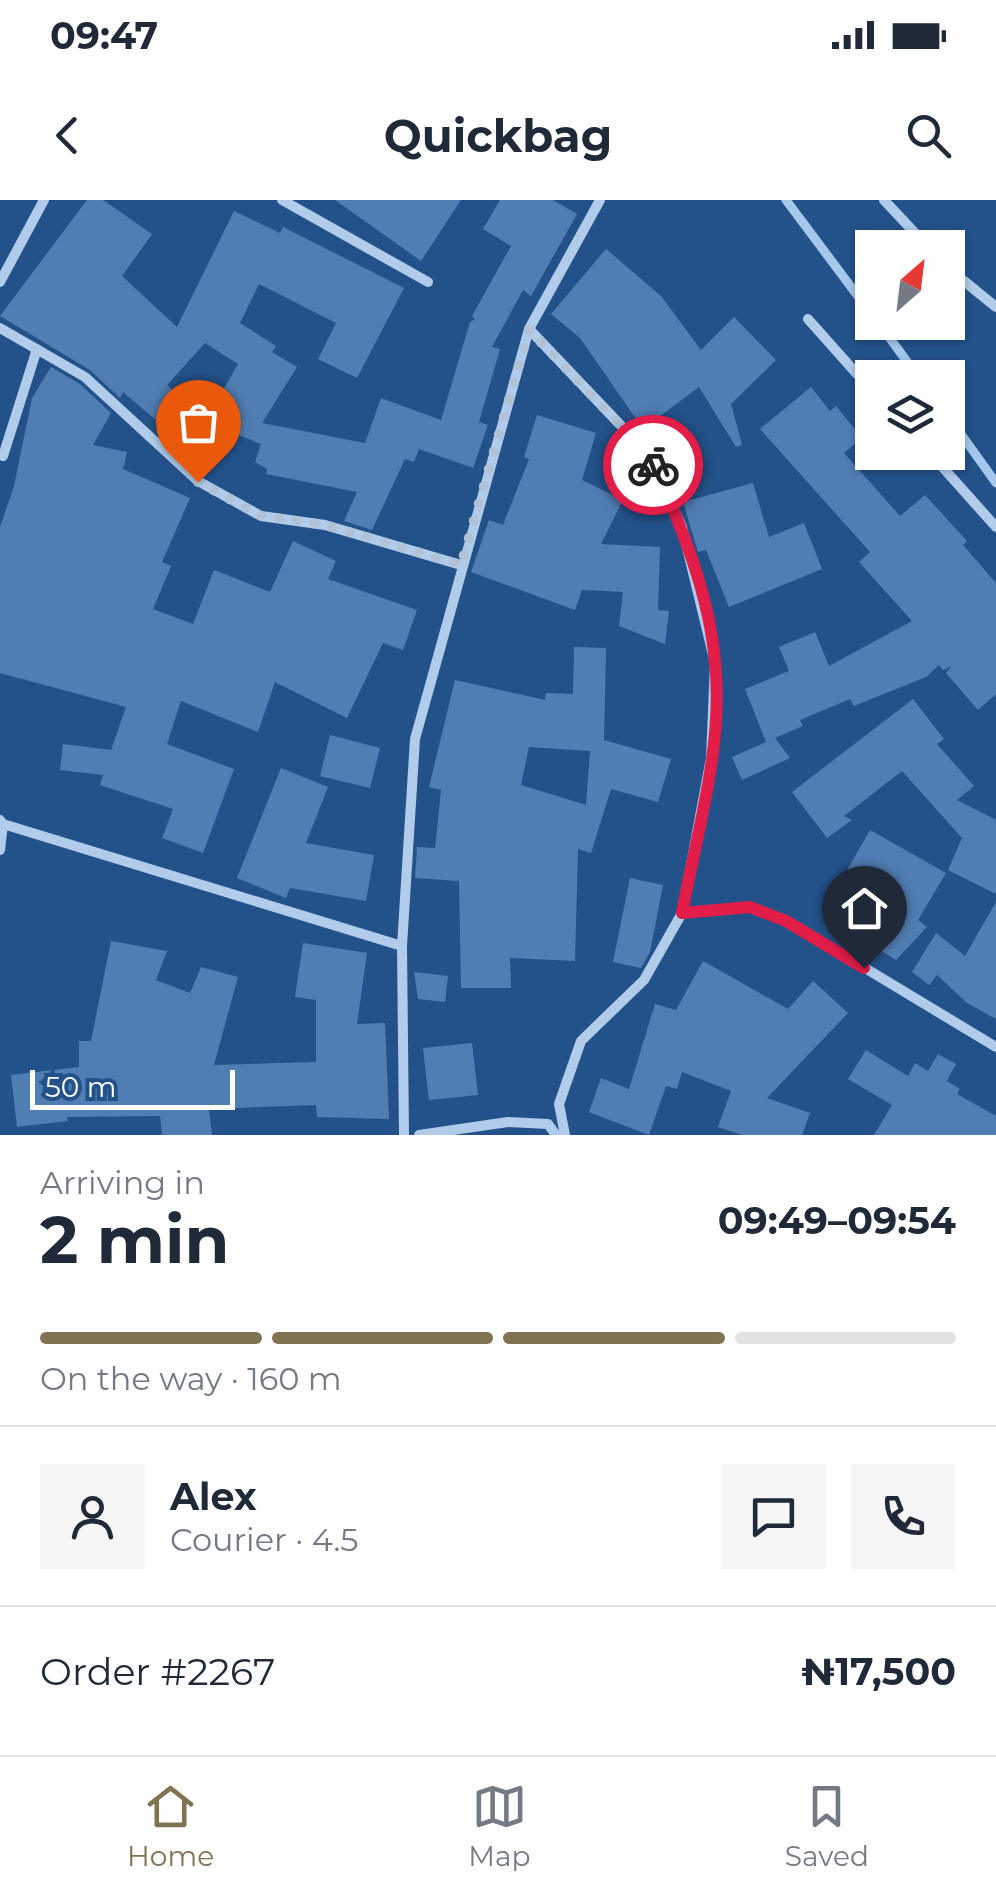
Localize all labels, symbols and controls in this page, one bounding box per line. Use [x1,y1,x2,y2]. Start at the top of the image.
text: 09:47 [50,12,158,59]
icon: back [40,108,95,163]
text: Quickbag [384,108,612,163]
icon: search [901,108,956,163]
north arrow [855,230,965,340]
map controls [855,230,965,470]
button: layers [855,360,965,470]
pin [156,380,241,483]
icon: bag [171,395,226,450]
courier [603,415,703,515]
icon: bike [626,438,681,493]
pin [822,866,907,969]
icon: home [837,881,892,936]
scale bar [30,1065,235,1110]
text: 50 m [45,1070,116,1104]
text: Arriving in [40,1163,205,1202]
text: 09:49–09:54 [718,1197,956,1244]
text: 2 min [40,1200,229,1279]
text: On the way · 160 m [40,1359,342,1398]
button: person [40,1464,145,1569]
button: chat [721,1464,826,1569]
button: phone [851,1464,956,1569]
text: Alex [170,1473,257,1520]
text: Courier · 4.5 [170,1520,358,1559]
text: Order #2267 [40,1648,275,1695]
text: ₦17,500 [801,1648,956,1695]
tab: Home [127,1779,214,1873]
tab: Map [468,1779,531,1873]
tab: Saved [785,1779,869,1873]

